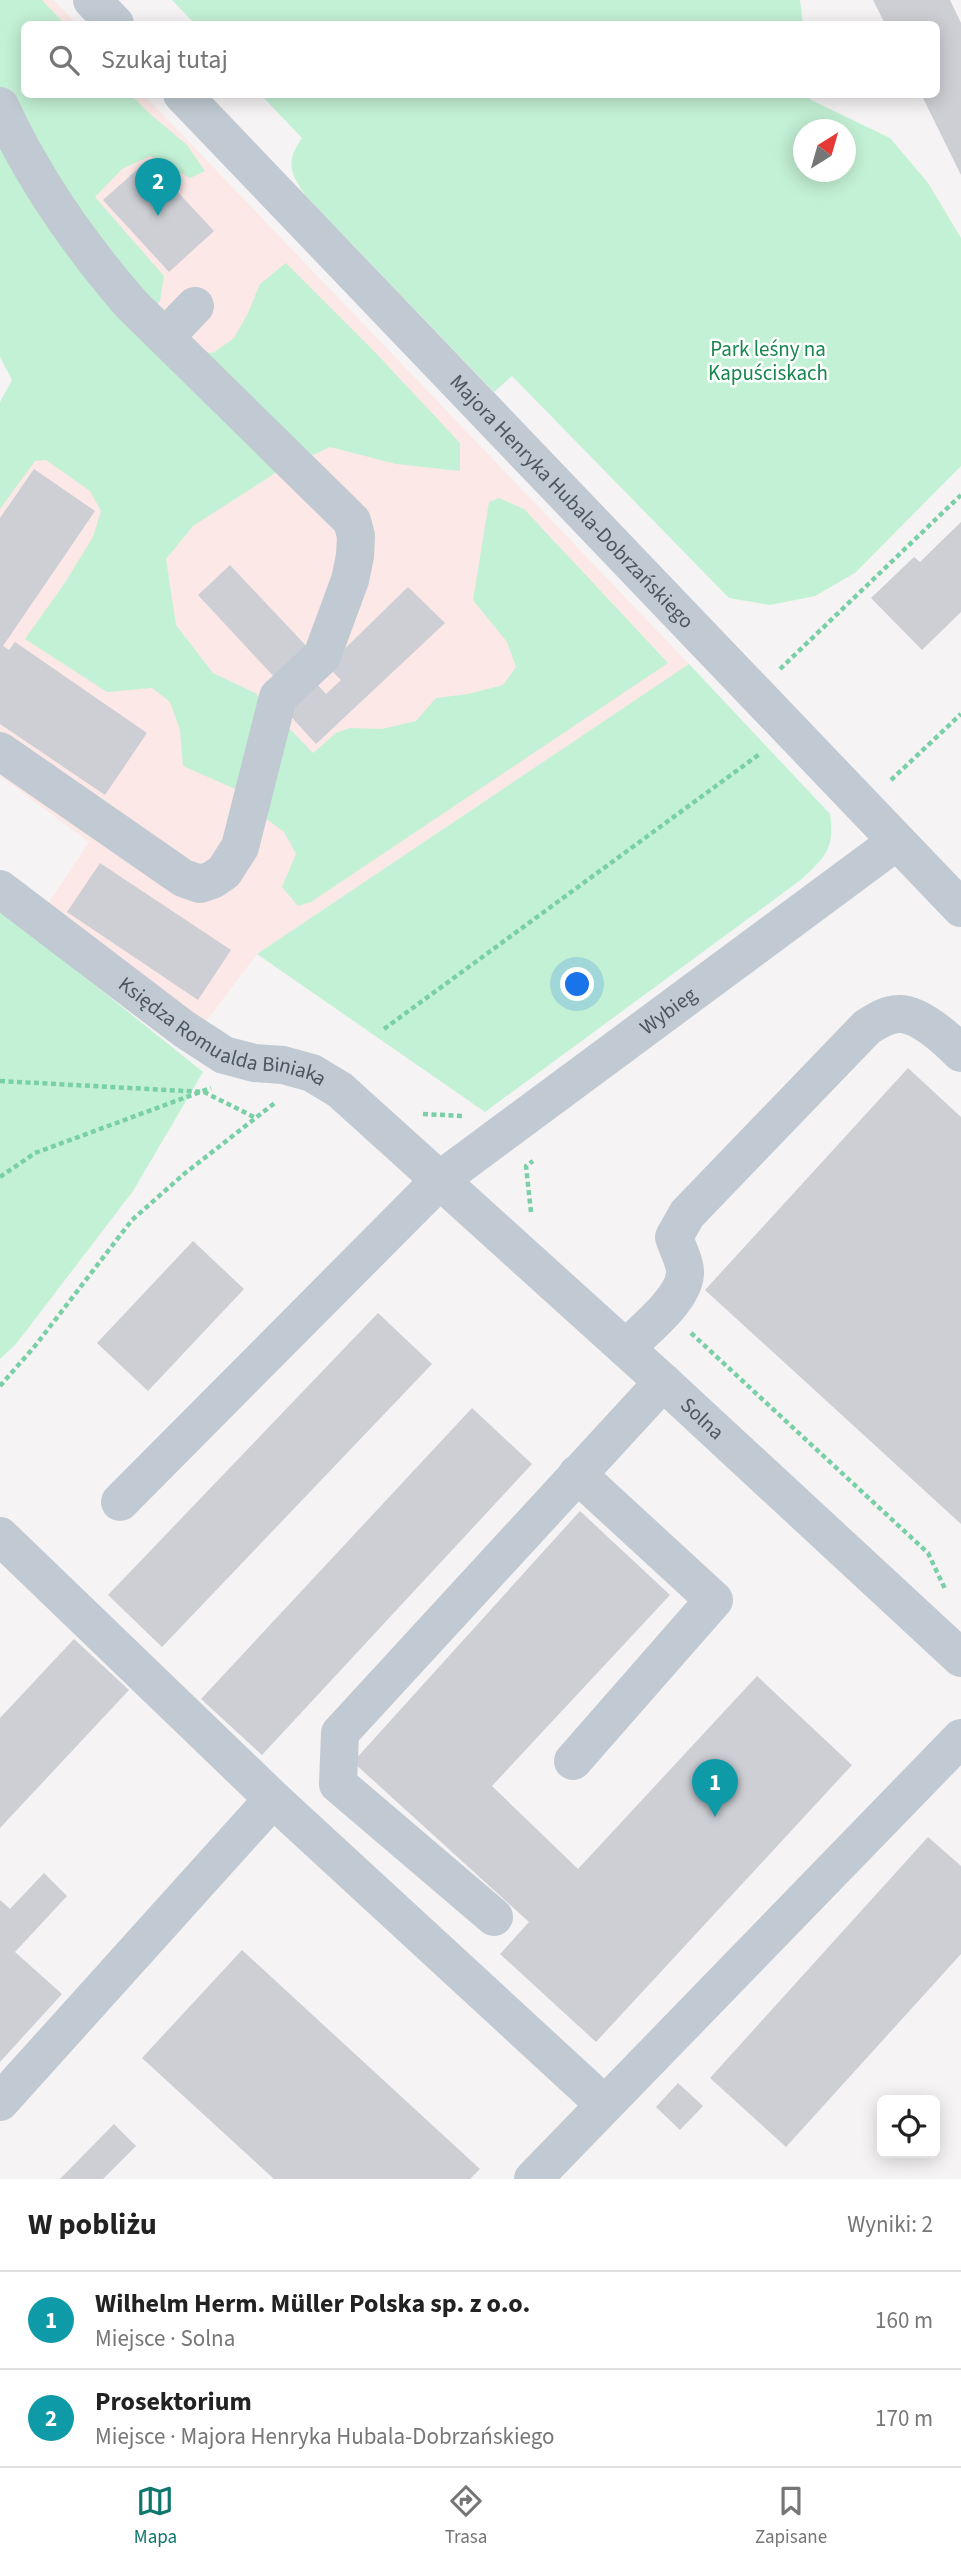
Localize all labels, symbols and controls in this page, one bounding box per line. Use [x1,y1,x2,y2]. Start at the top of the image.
search box [21,21,940,98]
icon: search [45,41,83,79]
text: Szukaj tutaj [101,41,228,78]
north arrow [793,119,856,182]
pin: 2 [135,158,181,216]
park label: Park leśny na Kapuściskach [708,334,828,388]
street label: Majora Henryka Hubala-Dobrzańskiego [443,368,701,635]
your location [560,967,594,1001]
street label: Księdza Romualda Biniaka [112,969,332,1093]
street label: Wybieg [633,979,703,1042]
street label: Solna [674,1390,731,1447]
pin: 1 [692,1759,738,1817]
map controls [877,2095,940,2158]
button: locate [877,2095,940,2158]
text: W pobliżu [28,2203,157,2246]
text: Wyniki: 2 [847,2208,933,2241]
text: Wilhelm Herm. Müller Polska sp. z o.o. [95,2285,530,2322]
text: 1 [45,2304,57,2337]
text: 160 m [875,2304,933,2337]
text: Miejsce · Solna [95,2322,235,2355]
text: Prosektorium [95,2383,252,2420]
text: 2 [45,2402,57,2435]
text: 170 m [875,2402,933,2435]
text: Miejsce · Majora Henryka Hubala-Dobrzańskiego [95,2420,555,2453]
tab: Mapa [134,2482,177,2551]
tab: Trasa [445,2482,487,2551]
tab: Zapisane [755,2482,827,2551]

